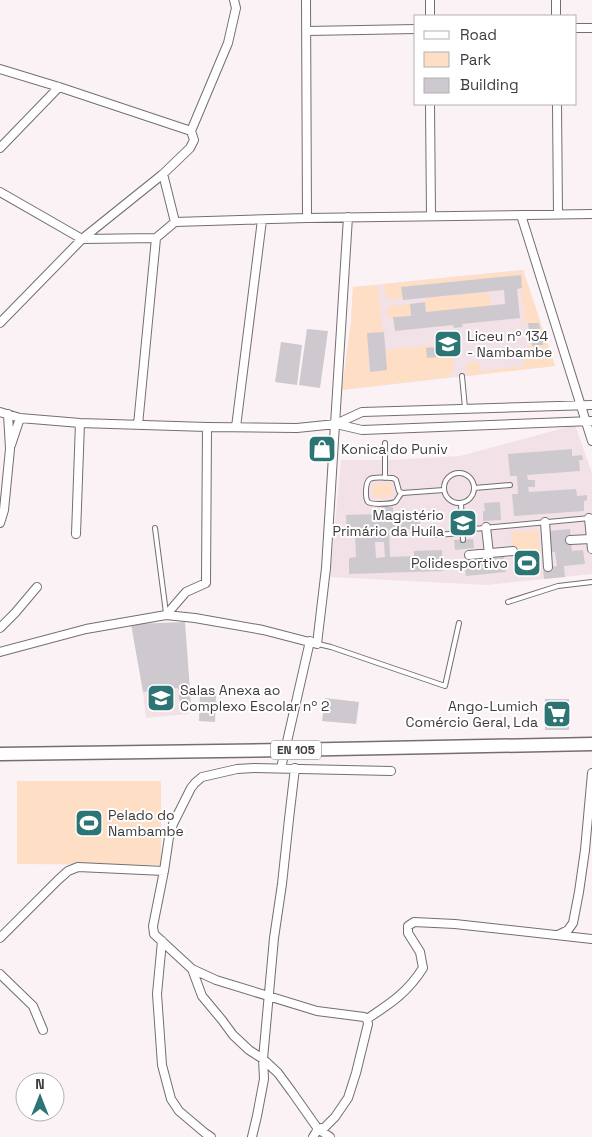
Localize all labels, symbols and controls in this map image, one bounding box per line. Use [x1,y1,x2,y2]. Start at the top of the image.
legend [414,15,577,105]
text: Road [460,25,497,44]
text: Park [460,50,491,69]
text: Building [460,75,519,94]
place label: Liceu nº 134 - Nambambe [467,327,552,361]
school or university icon: Liceu nº 134 - Nambambe [433,329,463,359]
shop icon: Konica do Puniv [307,434,337,464]
place label: Konica do Puniv [341,440,448,458]
place label: Magistério Primário da Huíla [333,506,444,540]
school or university icon: Magistério Primário da Huíla [448,508,478,538]
sports icon: Polidesportivo [512,548,542,578]
place label: Polidesportivo [411,554,508,572]
place label: Salas Anexa ao Complexo Escolar nº 2 [180,681,329,715]
school or university icon: Salas Anexa ao Complexo Escolar nº 2 [146,683,176,713]
place label: Ango-Lumich Comércio Geral, Lda [406,697,538,731]
supermarket icon: Ango-Lumich Comércio Geral, Lda [542,699,572,729]
road number: EN 105 [271,740,321,760]
place label: Pelado do Nambambe [108,806,184,840]
sports icon: Pelado do Nambambe [74,808,104,838]
north arrow [15,1072,65,1122]
text: N [35,1075,45,1093]

